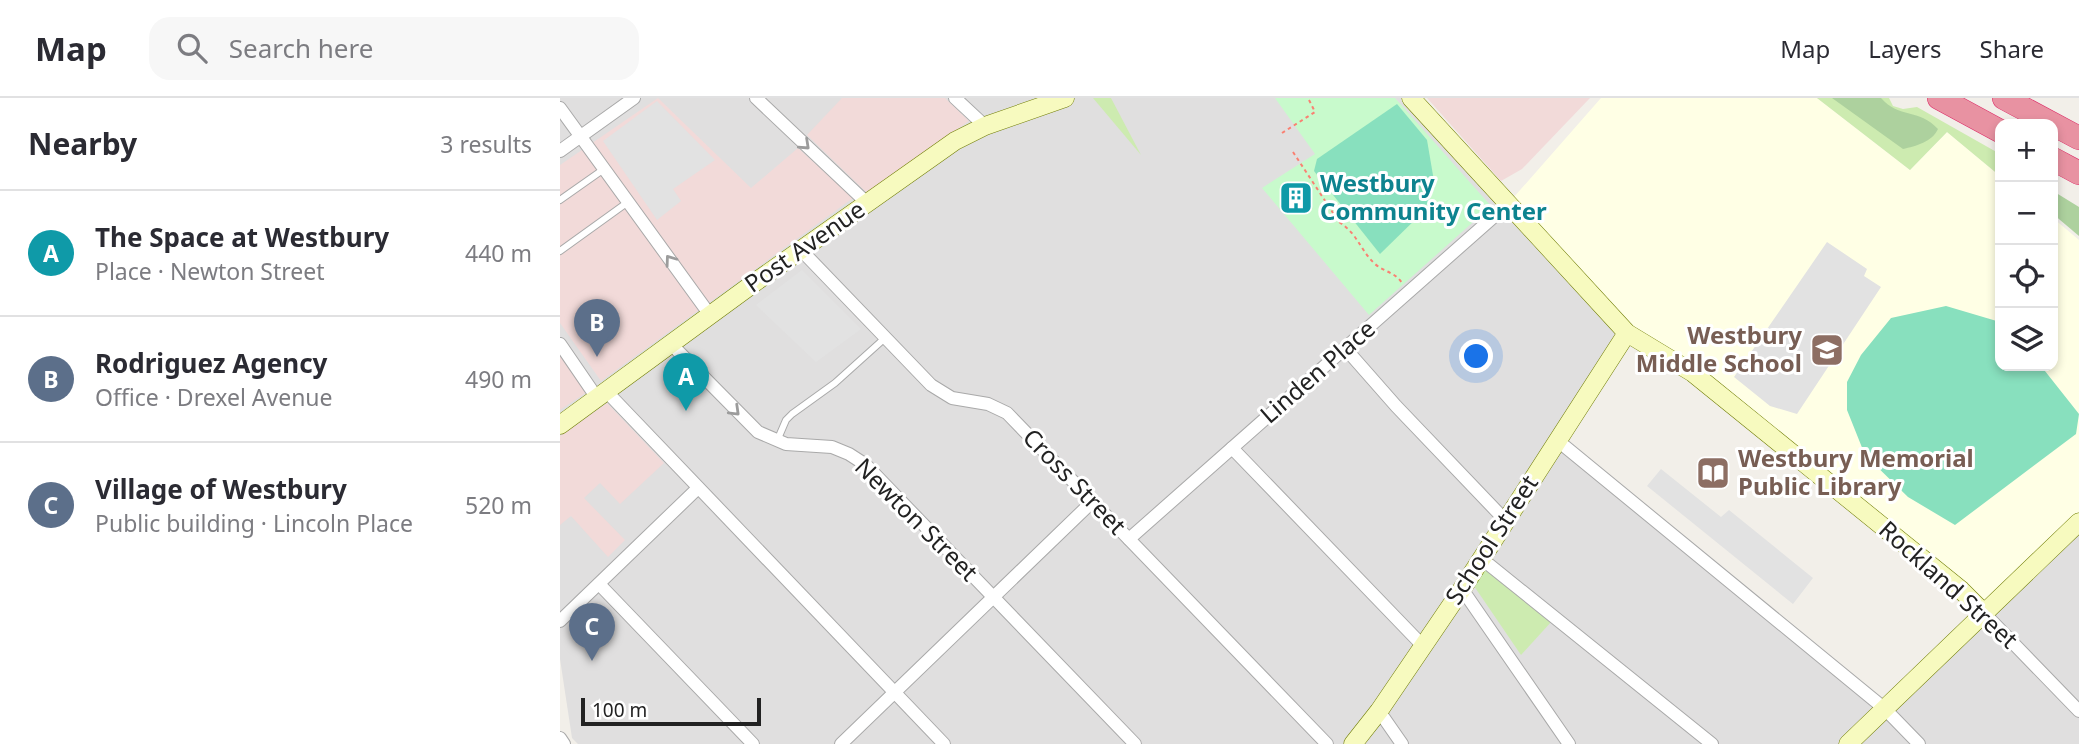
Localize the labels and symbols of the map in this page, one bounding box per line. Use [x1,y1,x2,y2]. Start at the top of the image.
one-way arrow [797,136,810,149]
place label: Westbury Community Center [1320,166,1547,227]
building icon: Westbury Community Center [1277,179,1315,217]
street label: Post Avenue [737,192,871,299]
one-way arrow [665,255,678,268]
pin: B [574,299,620,357]
street label: Linden Place [1253,312,1382,430]
place label: Westbury Middle School [1636,318,1802,379]
school or university icon: Westbury Middle School [1808,331,1846,369]
your location [1459,339,1493,373]
pin: A [663,353,709,411]
one-way arrow [727,402,740,415]
street label: Cross Street [1016,421,1134,541]
place label: Westbury Memorial Public Library [1738,441,1974,502]
street label: Newton Street [848,450,986,588]
library icon: Westbury Memorial Public Library [1694,454,1732,492]
street label: School Street [1437,468,1545,610]
street label: Rockland Street [1872,513,2026,655]
pin: C [569,603,615,661]
scale bar [581,695,761,727]

